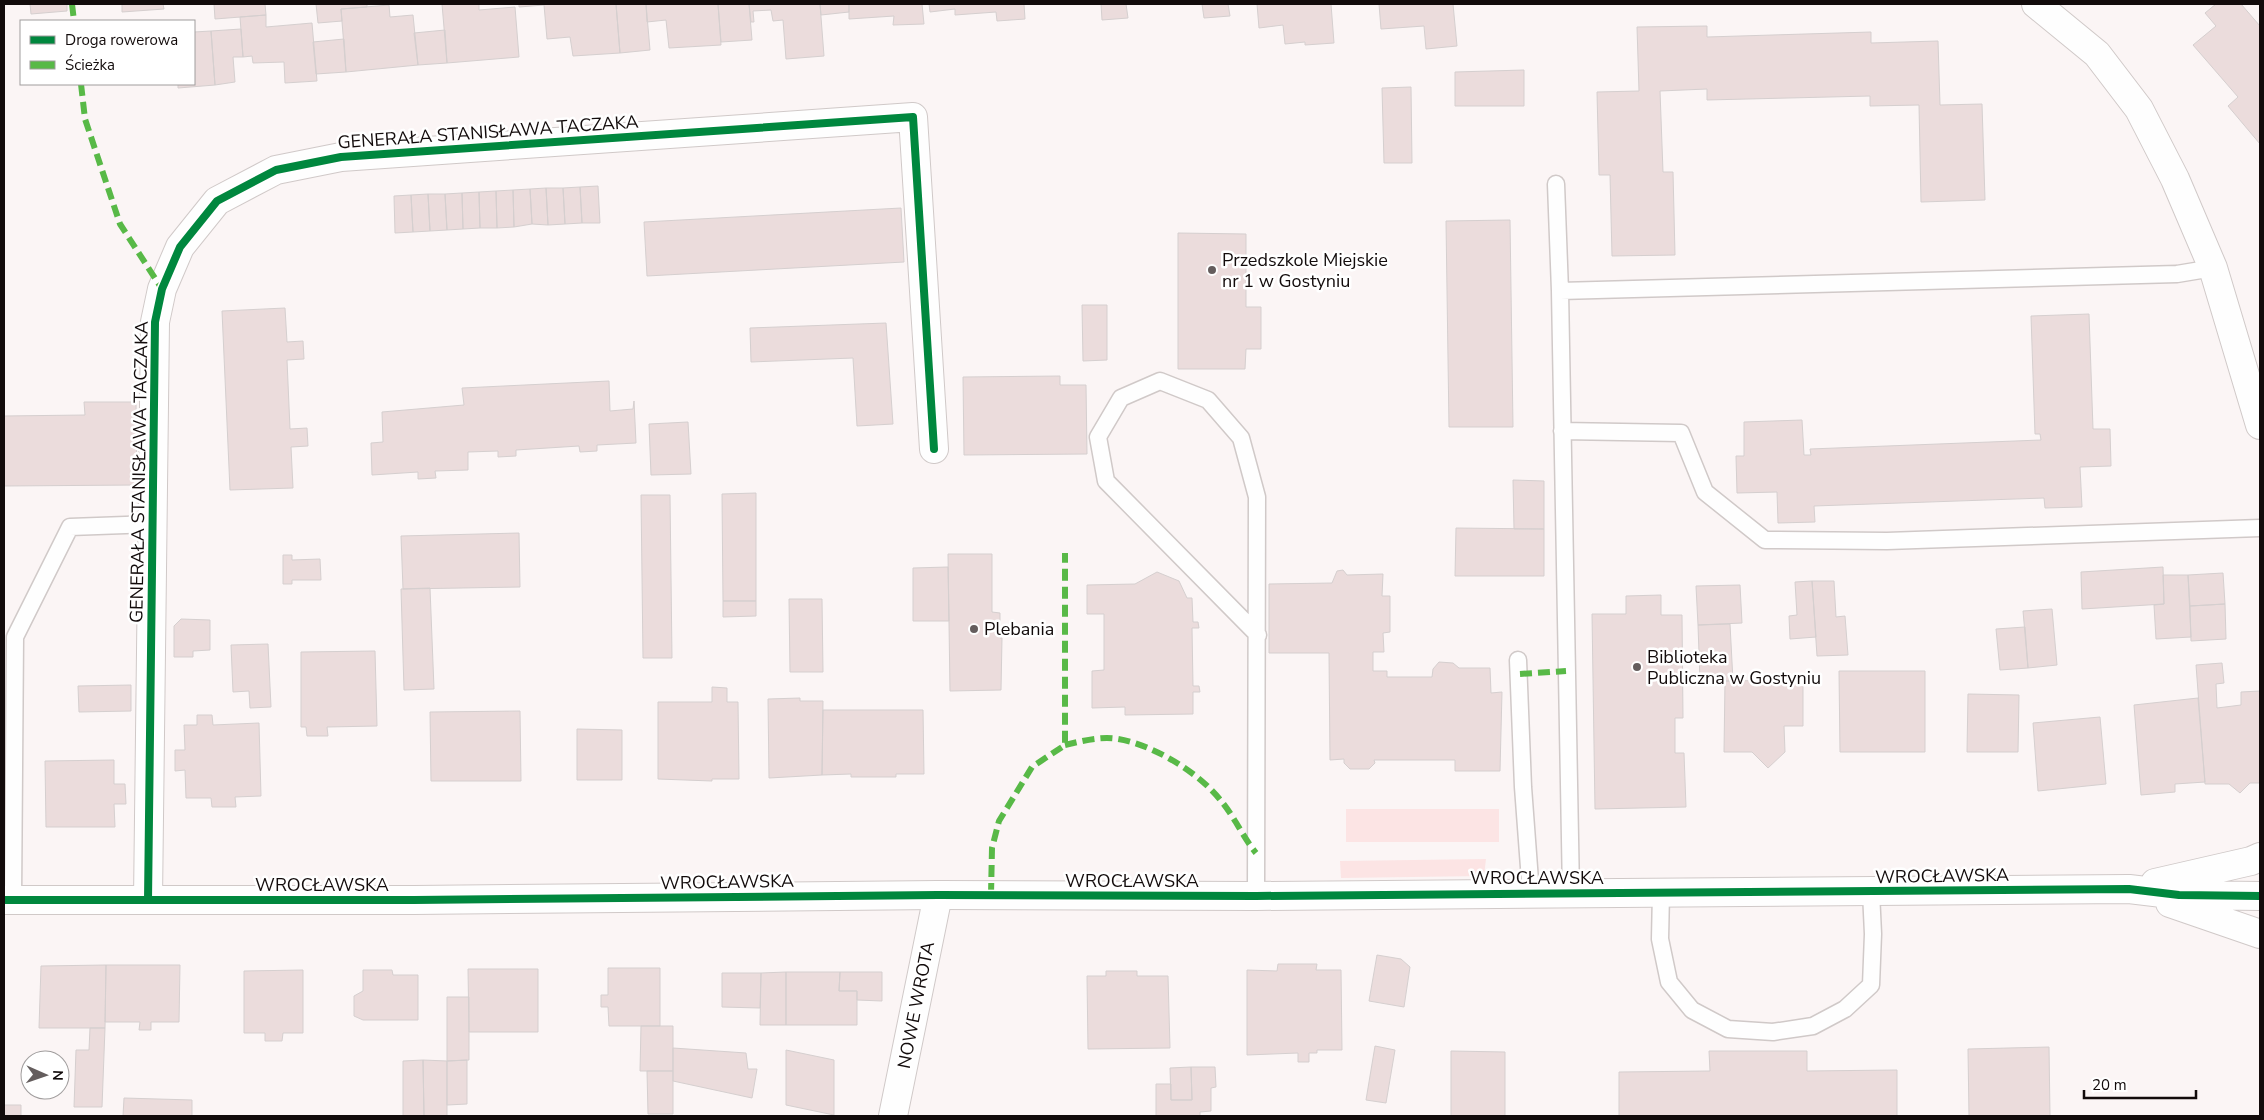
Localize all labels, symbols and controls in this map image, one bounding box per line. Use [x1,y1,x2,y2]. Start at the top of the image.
legend [20,20,195,85]
text: Droga rowerowa [65,30,178,50]
text: Ścieżka [65,54,115,75]
street label: GENERAŁA STANISŁAWA TACZAKA [337,110,639,154]
place label: Przedszkole Miejskie nr 1 w Gostyniu [1222,248,1388,293]
marker: Przedszkole Miejskie nr 1 w Gostyniu [1206,264,1218,276]
street label: GENERAŁA STANISŁAWA TACZAKA [124,321,154,623]
place label: Plebania [984,617,1054,641]
marker: Plebania [968,623,980,635]
place label: Biblioteka Publiczna w Gostyniu [1647,645,1821,690]
marker: Biblioteka Publiczna w Gostyniu [1631,661,1643,673]
street label: WROCŁAWSKA [1875,863,2009,889]
street label: WROCŁAWSKA [1470,866,1604,890]
street label: WROCŁAWSKA [660,869,794,895]
street label: WROCŁAWSKA [1065,869,1199,893]
street label: WROCŁAWSKA [255,873,389,897]
street label: NOWE WROTA [892,939,940,1071]
north arrow [20,1050,70,1100]
scale bar [2084,1068,2196,1100]
text: N [48,1070,67,1081]
text: 20 m [2092,1075,2127,1095]

